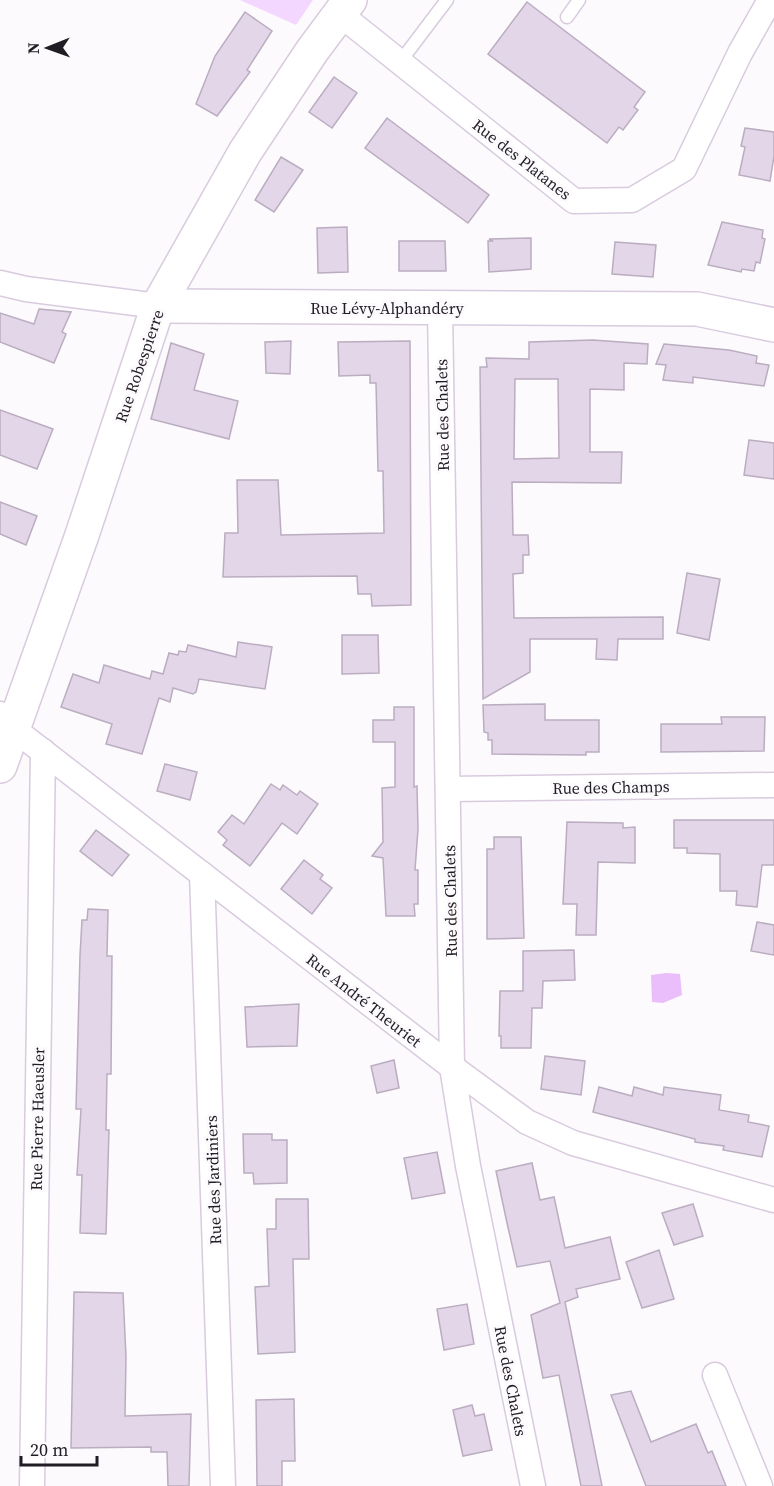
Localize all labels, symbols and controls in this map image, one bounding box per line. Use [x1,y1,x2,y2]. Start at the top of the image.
north arrow [18,18,78,78]
text: N [22,42,44,54]
street label: Rue des Platanes [468,114,576,204]
street label: Rue Lévy-Alphandéry [310,297,465,319]
street label: Rue Robespierre [109,307,169,425]
street label: Rue des Chalets [430,359,454,471]
street label: Rue des Champs [552,775,670,799]
street label: Rue des Chalets [438,845,462,957]
street label: Rue André Theuriet [302,948,427,1052]
street label: Rue Pierre Haeusler [25,1047,49,1191]
street label: Rue des Jardiniers [200,1115,226,1245]
street label: Rue des Chalets [490,1324,533,1438]
scale bar [21,1429,98,1467]
text: 20 m [30,1437,68,1462]

